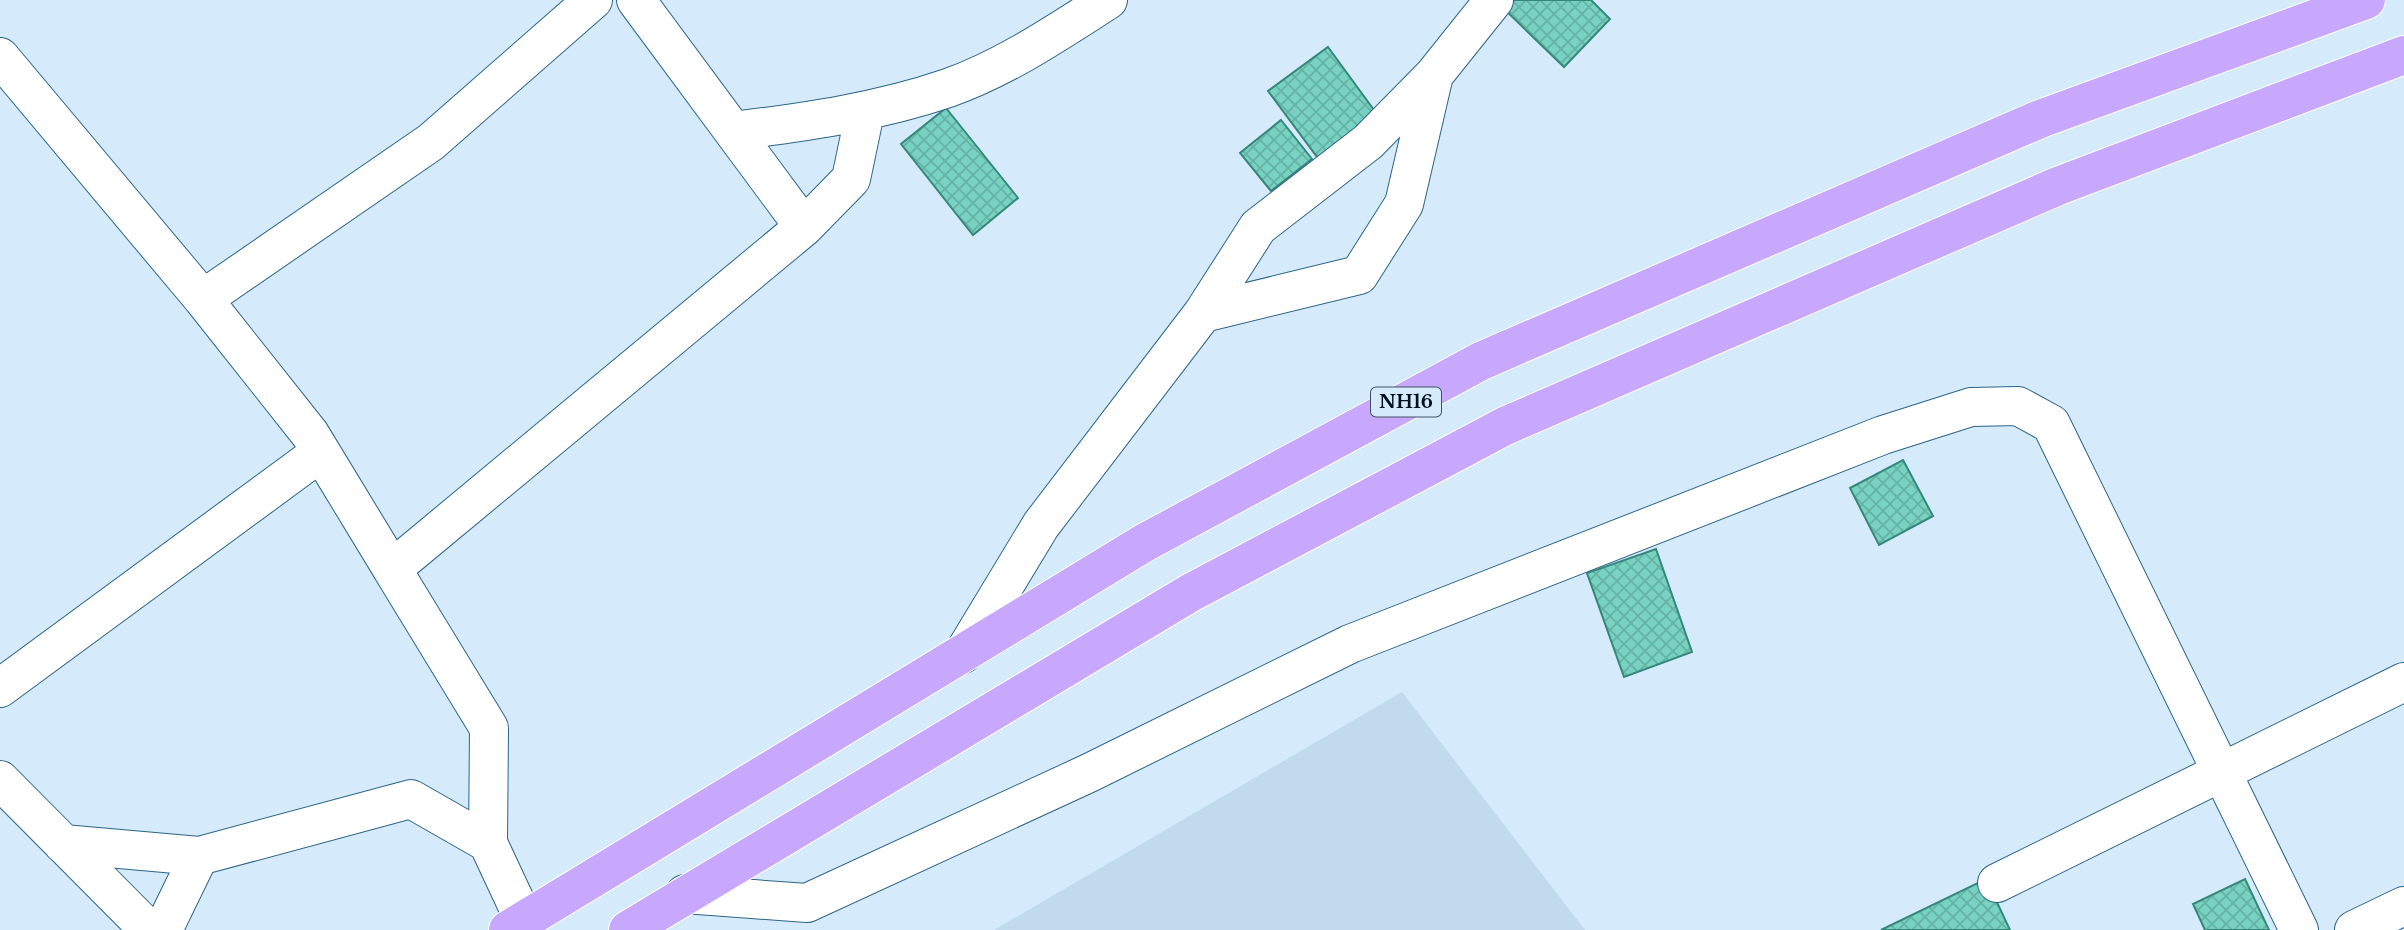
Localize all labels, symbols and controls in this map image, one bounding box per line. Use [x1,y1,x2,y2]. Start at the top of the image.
road number: NH16 [1371,388,1441,416]

